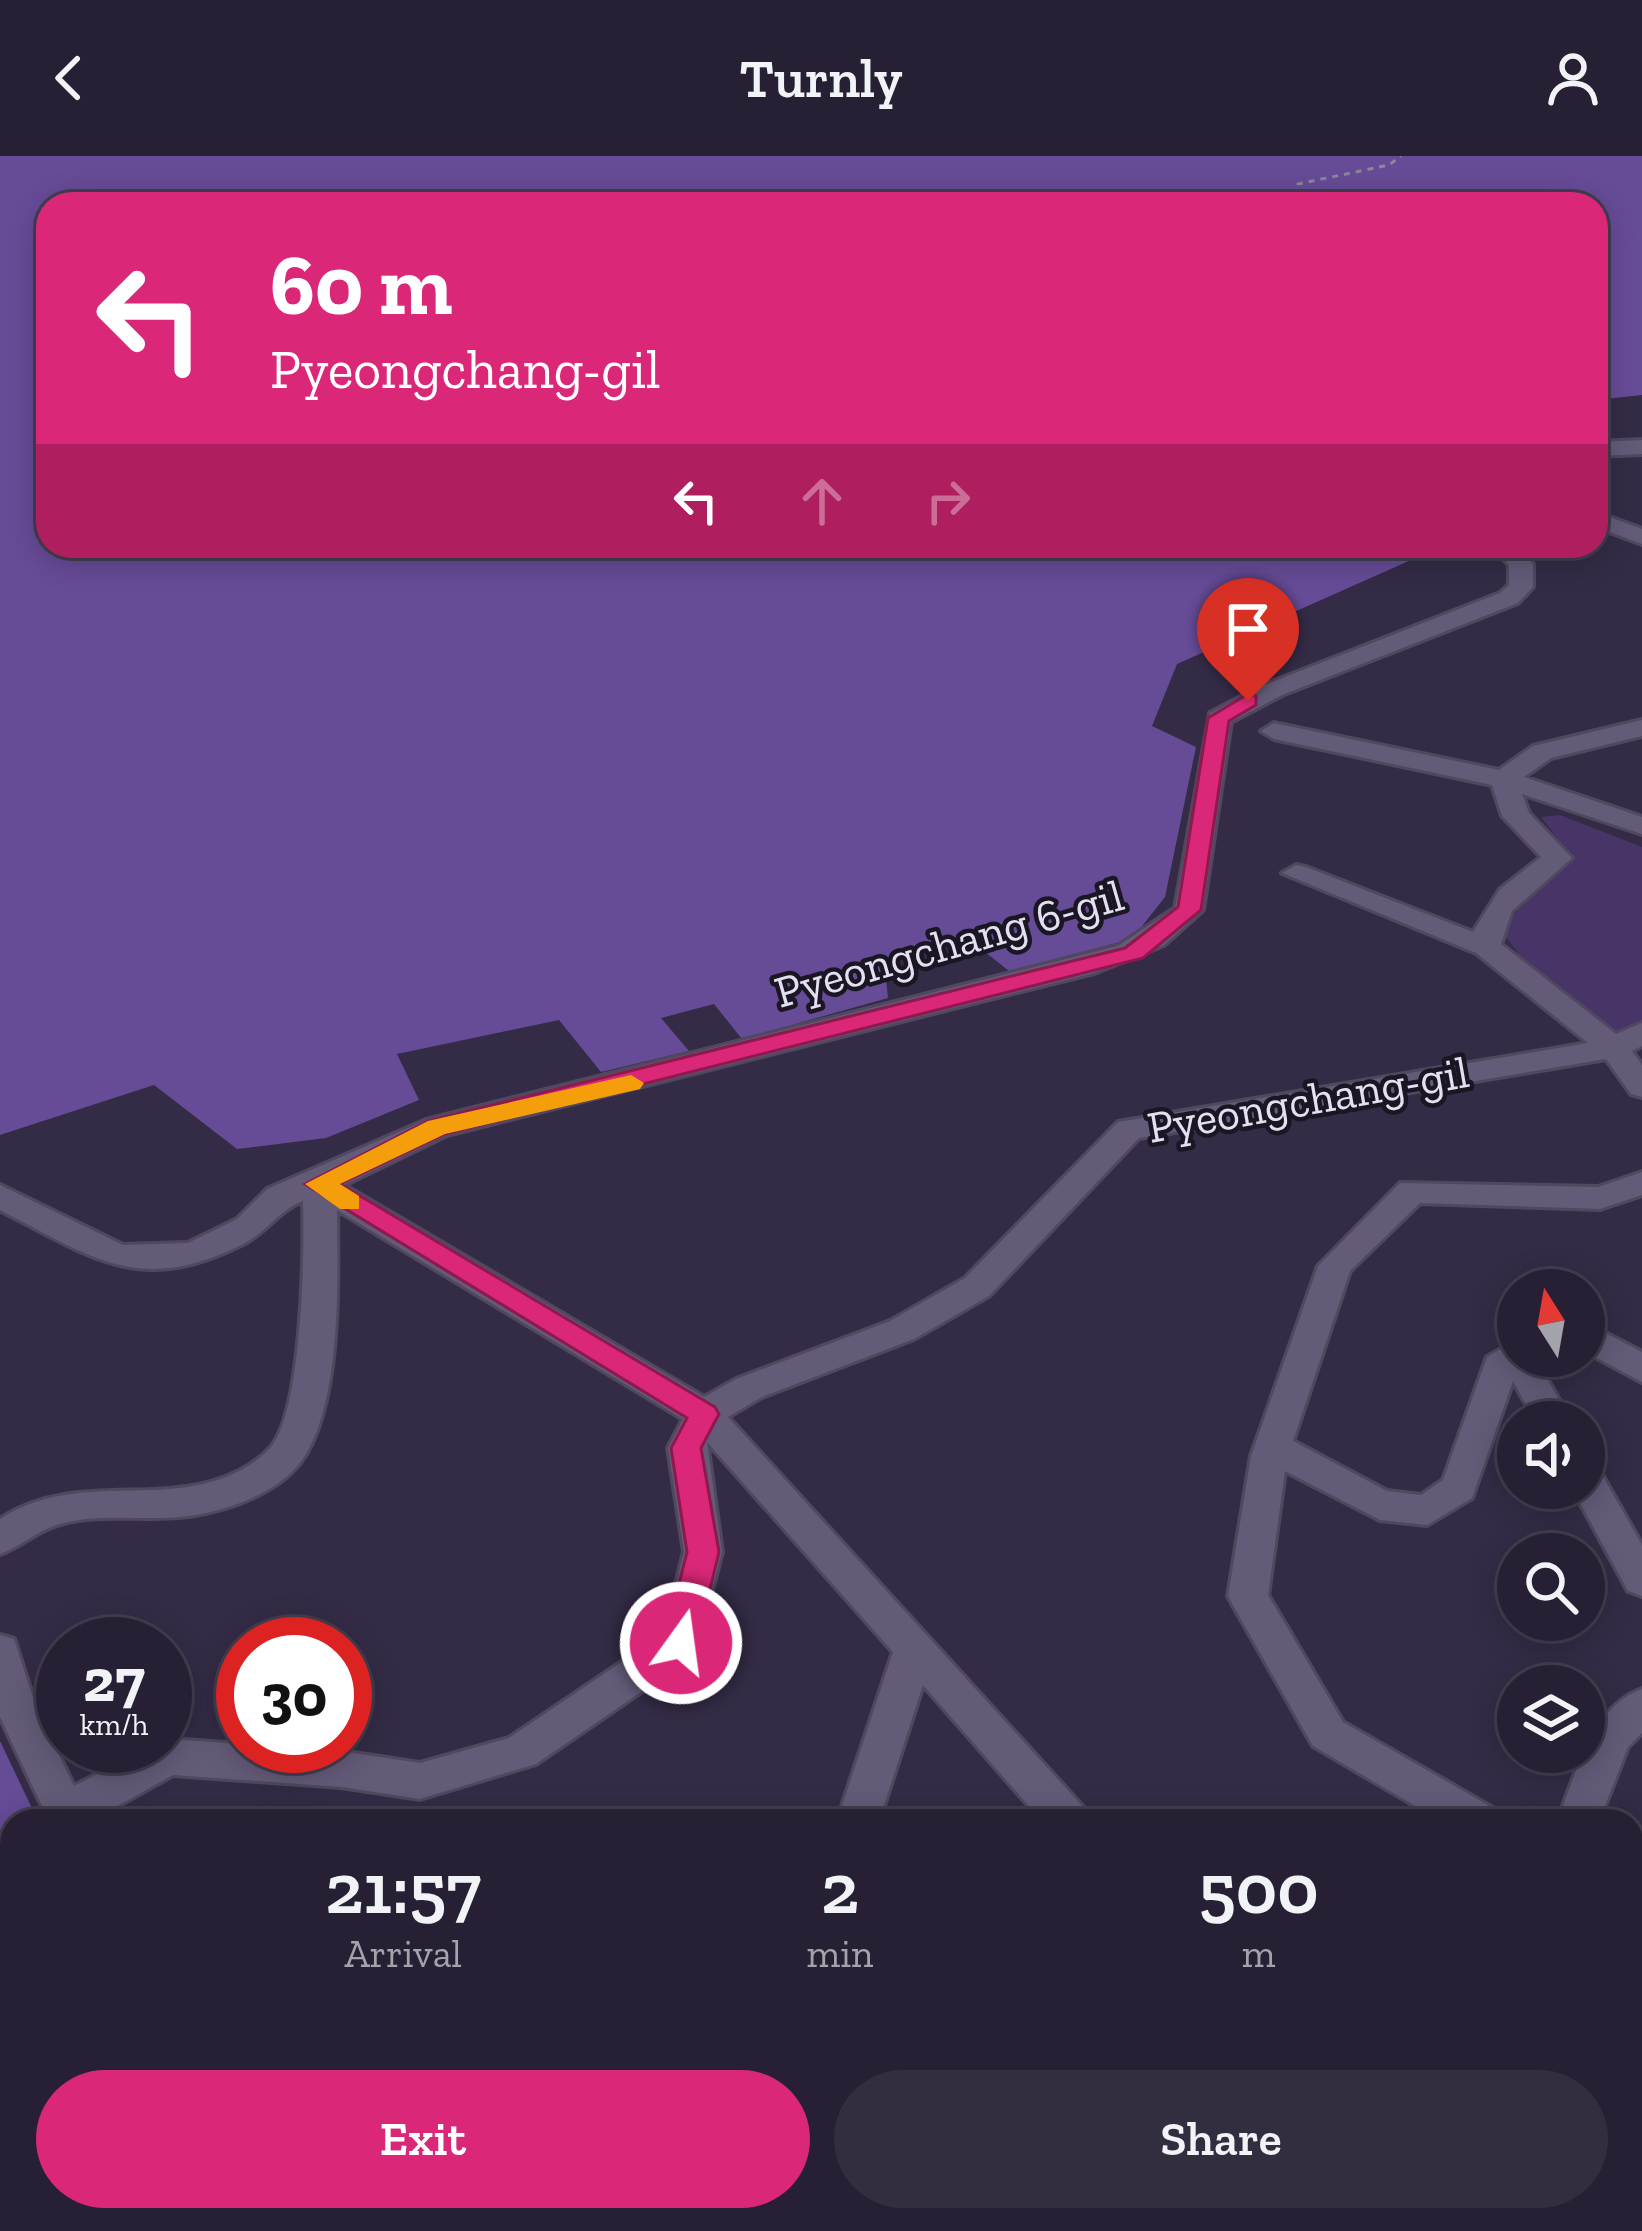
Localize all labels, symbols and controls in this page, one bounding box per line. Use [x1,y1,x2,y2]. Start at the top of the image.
icon: back [36,45,102,111]
icon: person [1540,45,1606,111]
text: Turnly [739,46,903,111]
text: 60 m [270,235,453,336]
icon: left [72,240,228,396]
text: Pyeongchang-gil [270,337,660,402]
icon: left [663,468,729,534]
icon: ahead [789,468,855,534]
icon: right [915,468,981,534]
pin [1197,578,1299,701]
icon: arrive [1215,596,1281,662]
street label: Pyeongchang 6-gil [768,868,1130,1020]
street label: Pyeongchang-gil [1143,1045,1473,1155]
north arrow [1497,1269,1605,1377]
map controls [1497,1269,1605,1773]
button: sound [1497,1401,1605,1509]
button: search [1497,1533,1605,1641]
position arrow [618,1580,744,1706]
speed limit sign: 30 [216,1617,372,1773]
text: 27 [83,1644,145,1716]
button: layers [1497,1665,1605,1773]
text: km/h [80,1707,148,1743]
text: 21:57 [325,1845,481,1931]
text: 2 [821,1845,859,1931]
text: 500 [1199,1845,1319,1931]
text: Arrival [344,1930,462,1977]
text: min [806,1930,873,1977]
text: m [1242,1930,1276,1977]
button: Exit [36,2070,810,2208]
button: Share [834,2070,1608,2208]

